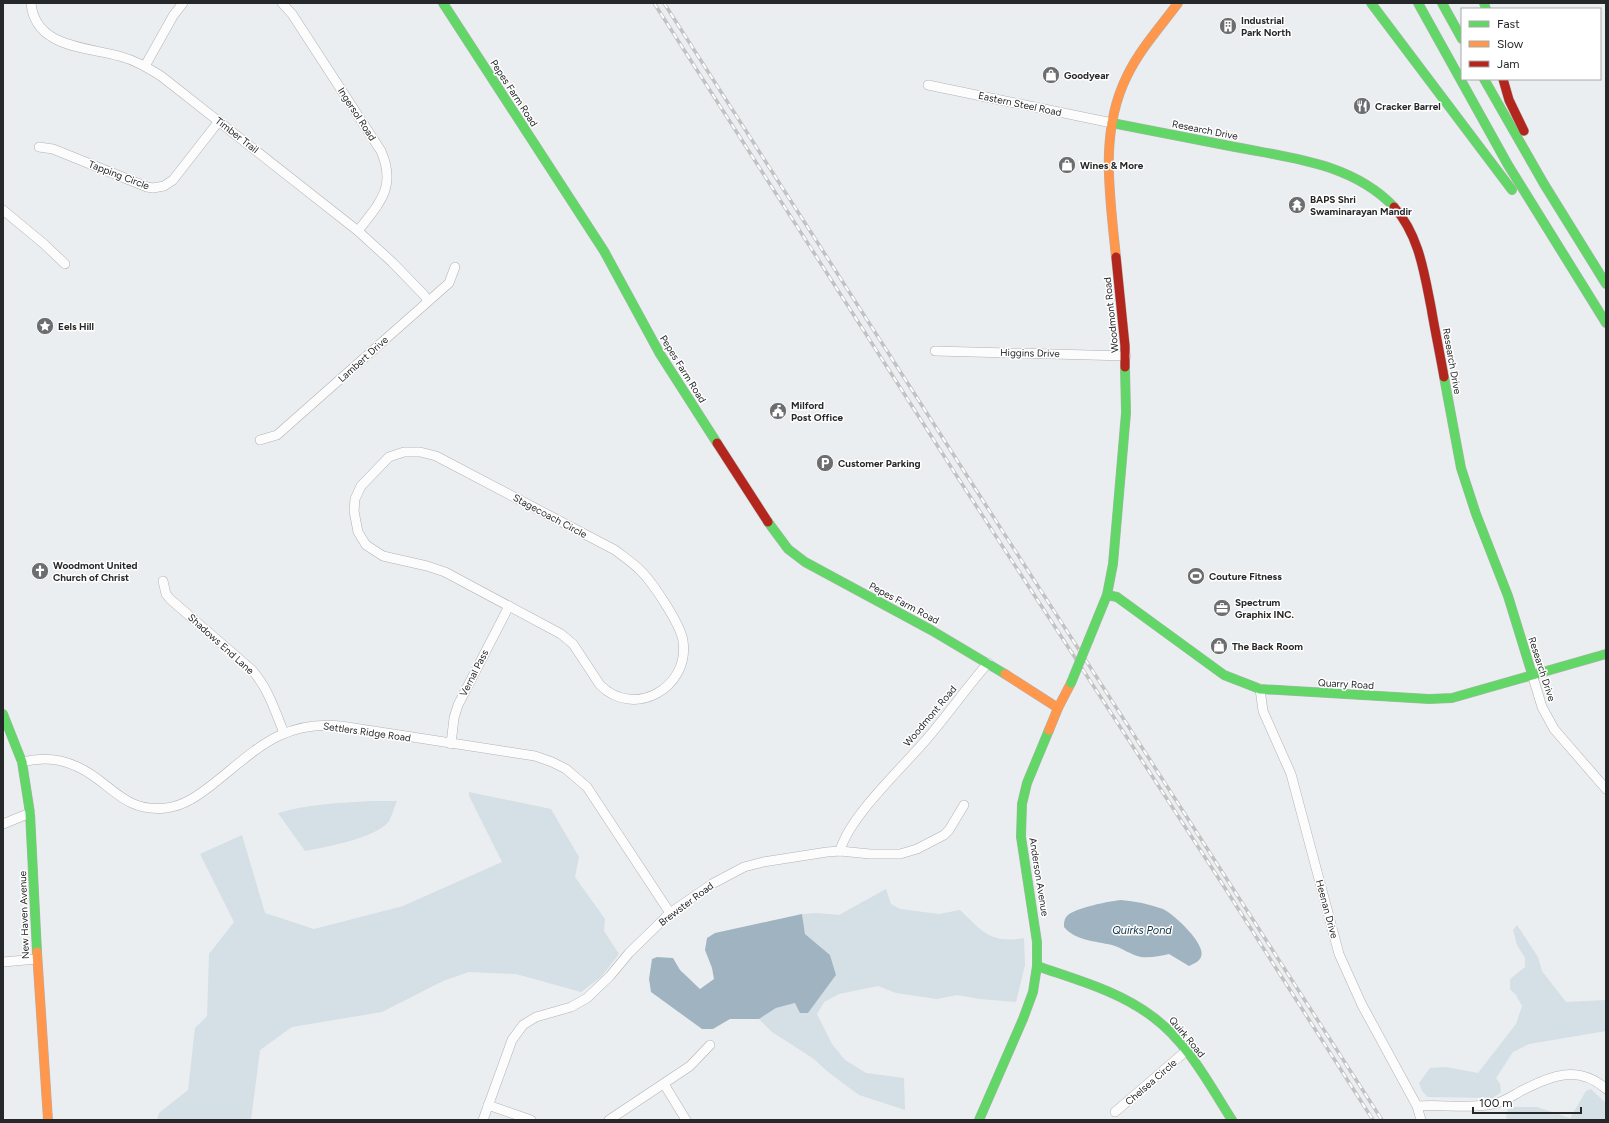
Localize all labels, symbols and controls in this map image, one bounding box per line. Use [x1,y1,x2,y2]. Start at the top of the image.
legend [1461,8,1601,80]
place label: Industrial Park North [1241,14,1291,39]
building icon: Industrial Park North [1218,16,1238,36]
text: Fast [1497,17,1520,31]
text: Slow [1497,37,1524,51]
street label: Pepes Farm Road [487,57,541,129]
text: Jam [1497,57,1520,71]
shop icon: Goodyear [1041,65,1061,85]
place label: Goodyear [1064,69,1109,82]
street label: Ingersol Road [335,85,379,143]
street label: Eastern Steel Road [977,89,1063,119]
restaurant icon: Cracker Barrel [1352,96,1372,116]
place label: Cracker Barrel [1375,100,1441,113]
street label: Timber Trail [213,114,261,156]
street label: Research Drive [1171,117,1240,143]
shop icon: Wines & More [1057,155,1077,175]
street label: Tapping Circle [87,157,152,193]
place label: Wines & More [1080,159,1144,172]
place label: BAPS Shri Swaminarayan Mandir [1310,193,1412,218]
temple icon: BAPS Shri Swaminarayan Mandir [1287,195,1307,215]
street label: Woodmont Road [1101,276,1121,353]
place icon: Eels Hill [35,316,55,336]
place label: Eels Hill [58,320,94,333]
street label: Research Drive [1440,327,1464,396]
street label: Lambert Drive [335,333,391,385]
street label: Pepes Farm Road [657,333,709,405]
street label: Higgins Drive [1000,346,1061,360]
place label: Milford Post Office [791,399,844,424]
public building icon: Milford Post Office [768,401,788,421]
parking icon: Customer Parking [815,453,835,473]
place label: Customer Parking [838,457,921,470]
street label: Stagecoach Circle [511,491,590,541]
place label: Woodmont United Church of Christ [53,559,137,584]
church icon: Woodmont United Church of Christ [30,561,50,581]
sports icon: Couture Fitness [1186,566,1206,586]
place label: Couture Fitness [1209,570,1282,583]
street label: Pepes Farm Road [867,579,941,627]
place label: Spectrum Graphix INC. [1235,596,1294,621]
office icon: Spectrum Graphix INC. [1212,598,1232,618]
street label: Shadows End Lane [185,611,257,677]
street label: Research Drive [1525,635,1559,703]
shop icon: The Back Room [1209,636,1229,656]
place label: The Back Room [1232,640,1303,653]
street label: Vernal Pass [457,647,491,699]
street label: Quarry Road [1318,676,1374,692]
street label: Woodmont Road [901,683,959,749]
street label: Settlers Ridge Road [322,719,412,745]
street label: Anderson Avenue [1026,837,1052,918]
street label: New Haven Avenue [16,870,32,959]
street label: Heenan Drive [1313,878,1341,940]
street label: Brewster Road [656,879,716,929]
water label: Quirks Pond [1112,924,1172,937]
street label: Quirk Road [1166,1014,1208,1060]
street label: Chelsea Circle [1123,1056,1180,1108]
scale bar [1473,1089,1581,1115]
text: 100 m [1479,1096,1513,1110]

